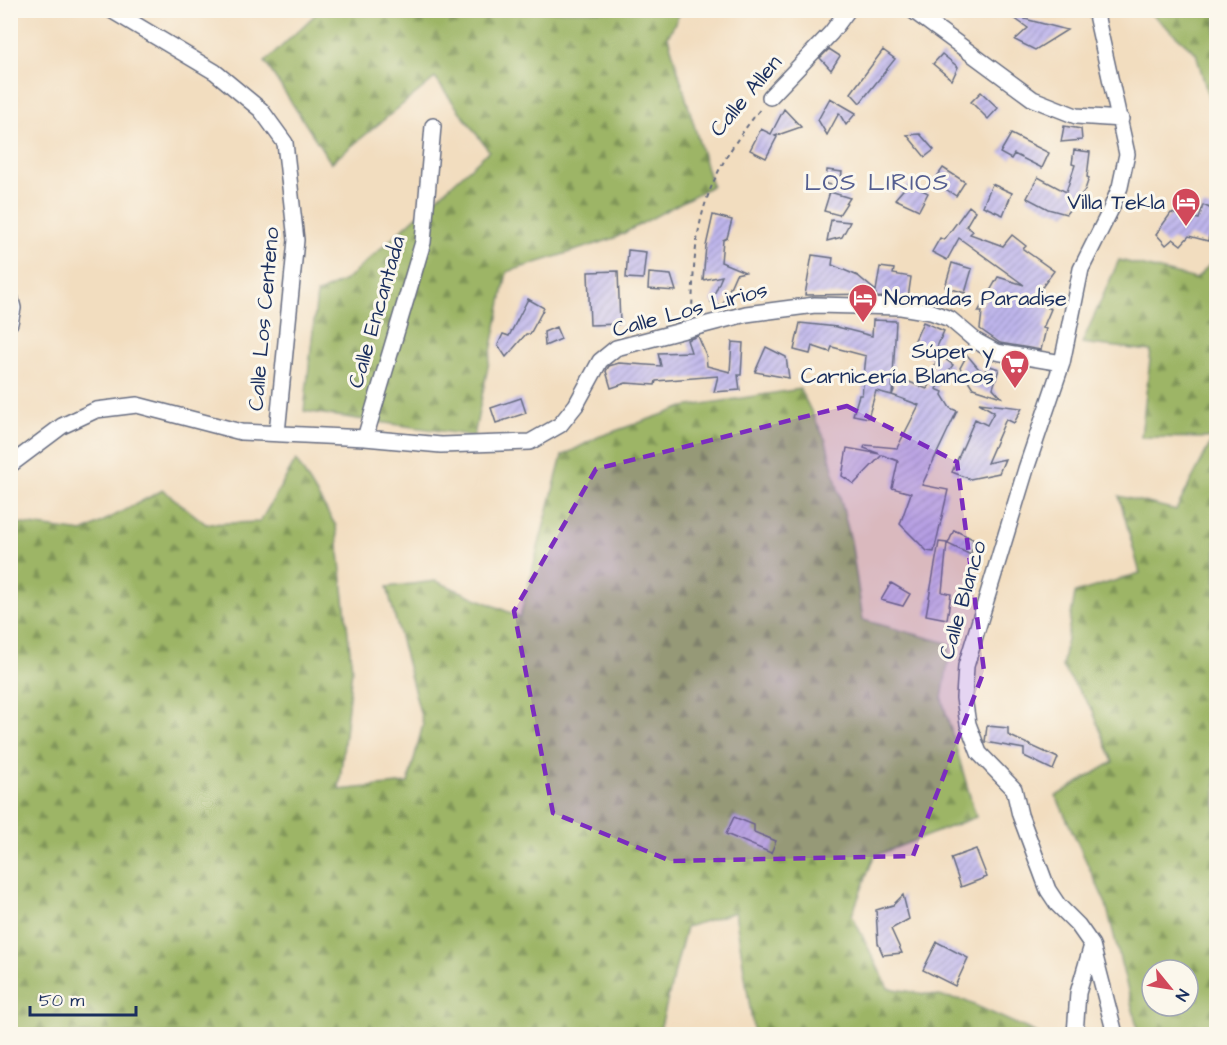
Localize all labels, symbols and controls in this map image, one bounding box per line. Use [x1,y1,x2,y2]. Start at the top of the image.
street label: Calle Allen [703,48,789,144]
district label: LOS LIRIOS [804,166,950,200]
hotel icon: Villa Tekla [1170,186,1202,228]
place label: Villa Tekla [1067,187,1165,218]
street label: Calle Los Centeno [241,225,288,412]
street label: Calle Encantada [340,232,414,392]
street label: Calle Los Lirios [609,274,771,346]
hotel icon: Nomadas Paradise [847,282,879,324]
place label: Nomadas Paradise [884,283,1067,314]
place label: Súper y Carnicería Blancos [801,336,994,392]
supermarket icon: Súper y Carnicería Blancos [999,348,1031,390]
street label: Calle Blanco [931,537,995,663]
north arrow [1140,958,1200,1018]
scale bar [30,979,136,1017]
text: N [1170,985,1194,1005]
text: 50 m [39,988,84,1013]

